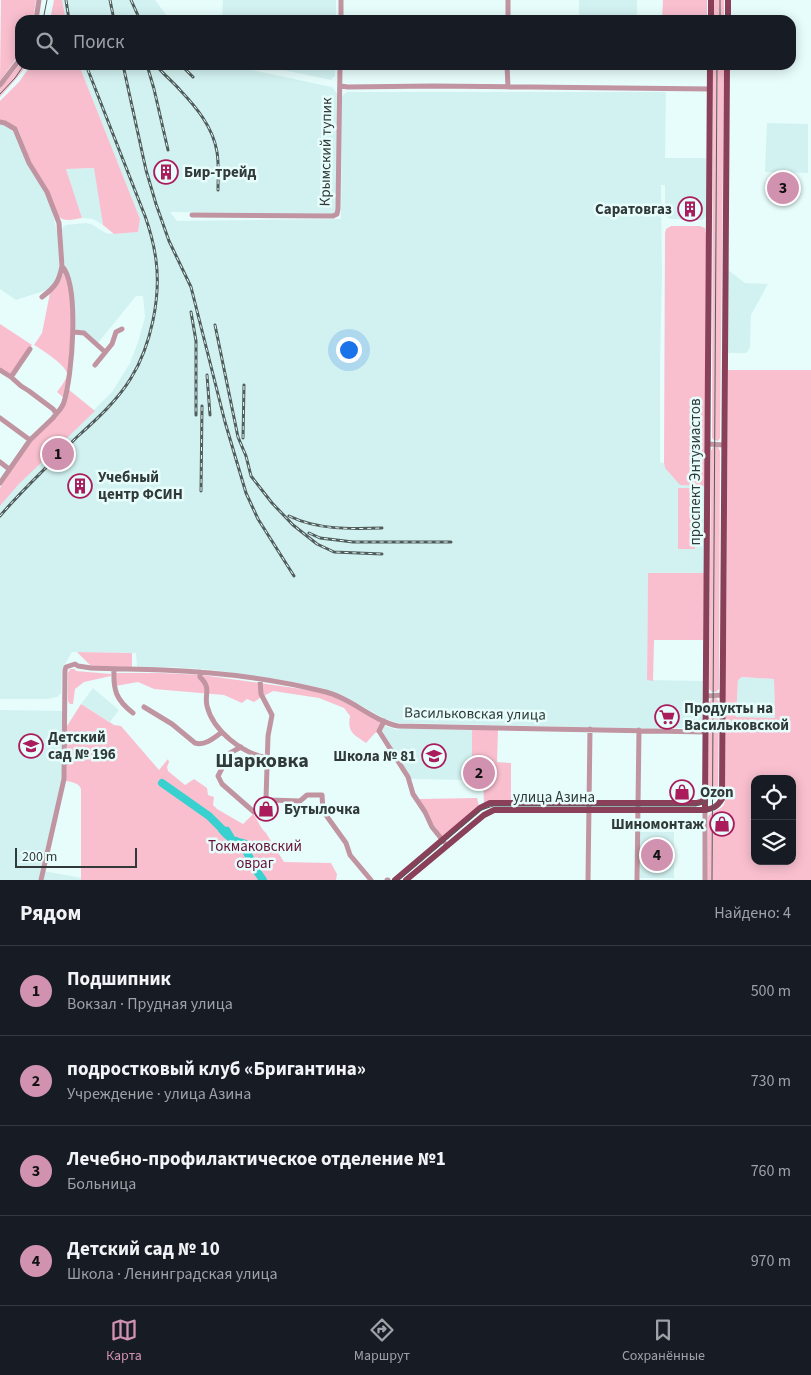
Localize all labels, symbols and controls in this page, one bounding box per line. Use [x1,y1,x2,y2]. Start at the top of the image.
search box [15,15,796,70]
icon: search [33,29,61,57]
text: Поиск [73,29,124,56]
street label: Крымский тупик [315,97,337,207]
building icon: Бир-трейд [153,159,179,185]
place label: Бир-трейд [184,162,257,183]
pin: 3 [767,169,799,207]
building icon: Саратовгаз [677,196,703,222]
place label: Саратовгаз [595,199,672,220]
your location [336,337,362,363]
street label: проспект Энтузиастов [685,398,706,546]
pin: 1 [42,435,74,473]
place label: Учебный центр ФСИН [98,467,183,505]
building icon: Учебный центр ФСИН [67,473,93,499]
place label: Продукты на Васильковской [684,698,789,736]
street label: Васильковская улица [404,702,546,726]
supermarket icon: Продукты на Васильковской [654,704,680,730]
place label: Детский сад № 196 [48,727,116,765]
school or university icon: Детский сад № 196 [18,733,44,759]
school or university icon: Школа № 81 [421,743,447,769]
place label: Школа № 81 [333,746,416,767]
district label: Шарковка [215,747,309,775]
pin: 2 [463,754,495,792]
map controls [751,775,796,865]
button: locate [751,775,796,820]
shop icon: Ozon [669,779,695,805]
place label: Ozon [700,782,734,803]
street label: улица Азина [513,787,595,808]
shop icon: Бутылочка [253,796,279,822]
place label: Бутылочка [284,799,360,820]
shop icon: Шиномонтаж [709,811,735,837]
place label: Шиномонтаж [611,814,705,835]
button: layers [751,820,796,865]
park label: Токмаковский овраг [208,836,302,874]
pin: 4 [641,836,673,874]
scale bar [15,845,138,868]
text: 200 m [22,847,57,867]
text: Рядом [20,898,81,928]
text: Найдено: 4 [714,902,791,924]
text: Подшипник [67,966,171,993]
text: 1 [32,980,40,1002]
text: 500 m [751,980,791,1002]
text: Вокзал · Прудная улица [67,993,233,1015]
text: подростковый клуб «Бригантина» [67,1056,366,1083]
text: 2 [32,1070,40,1092]
text: 730 m [751,1070,791,1092]
text: Учреждение · улица Азина [67,1083,251,1105]
text: Лечебно-профилактическое отделение №1 [67,1146,446,1173]
text: 3 [32,1160,40,1182]
text: 760 m [751,1160,791,1182]
text: Больница [67,1173,136,1195]
text: Детский сад № 10 [67,1236,220,1263]
text: 4 [32,1250,40,1272]
text: 970 m [751,1250,791,1272]
text: Школа · Ленинградская улица [67,1263,278,1285]
tab: Карта [106,1316,142,1366]
tab: Маршрут [354,1316,410,1366]
tab: Сохранённые [622,1316,705,1366]

